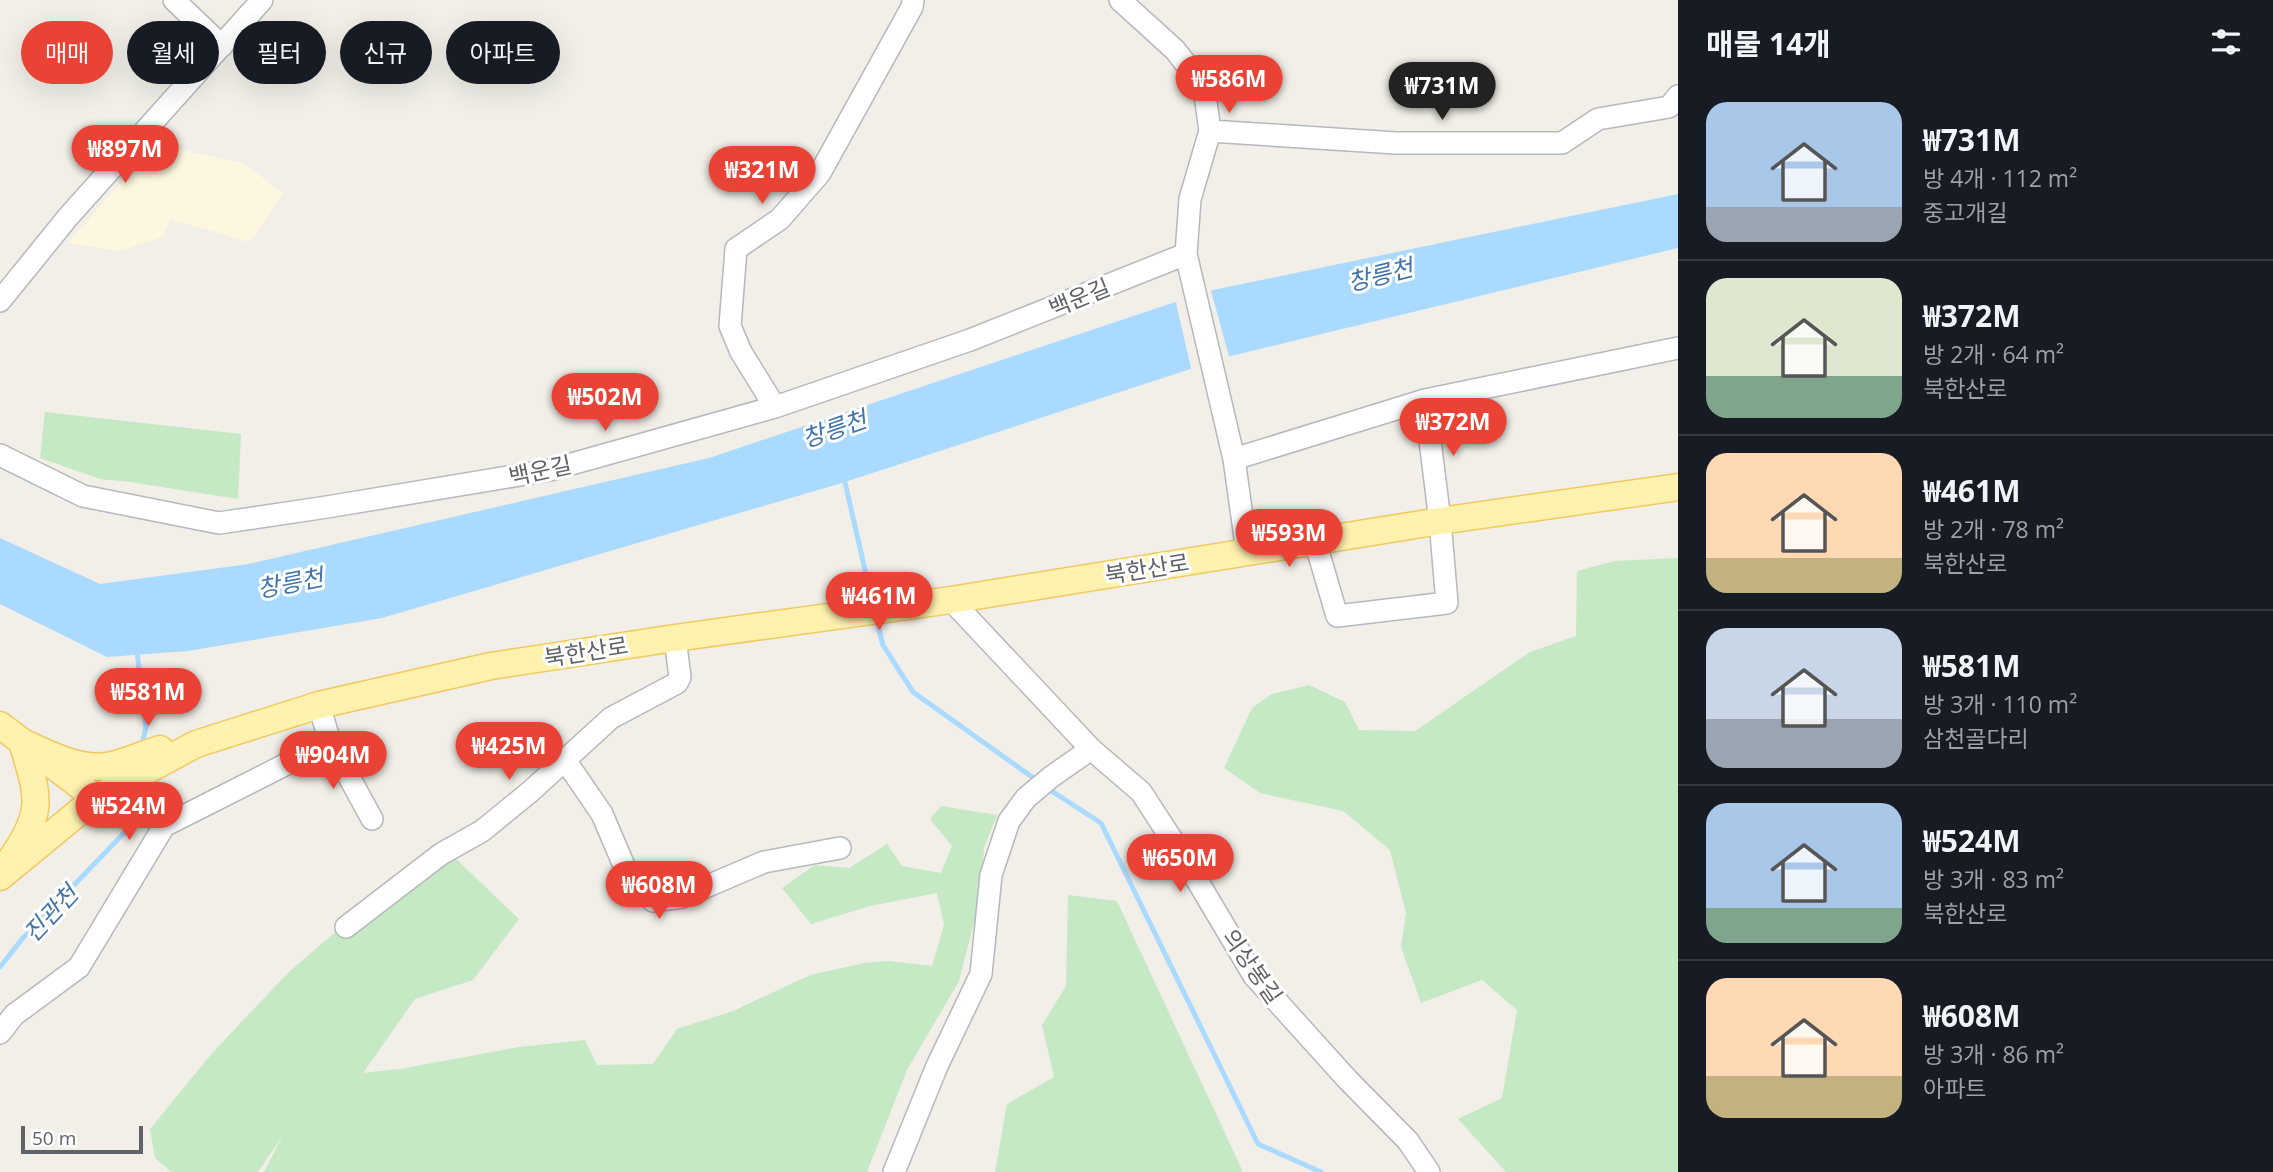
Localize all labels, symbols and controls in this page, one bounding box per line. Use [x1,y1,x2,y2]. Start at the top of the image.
chip: 매매 [21,21,113,84]
chip: 월세 [127,21,219,84]
chip: 필터 [233,21,326,84]
chip: 신규 [340,21,432,84]
chip: 아파트 [446,21,560,84]
text: 매물 14개 [1706,23,1831,64]
icon: filters [2207,23,2245,61]
pin: ₩586M [1180,55,1278,115]
text: ₩586M [1192,62,1266,94]
pin: ₩731M [1393,62,1491,122]
text: ₩731M [1405,69,1479,101]
text: ₩731M [1923,119,2020,160]
pin: ₩897M [76,125,174,185]
icon: home [1762,130,1846,214]
text: ₩897M [88,132,162,164]
pin: ₩321M [713,146,811,206]
text: ₩321M [725,153,799,185]
text: 방 4개 · 112 m² [1923,162,2077,194]
text: 중고개길 [1923,196,2008,228]
water label: 창릉천 [1344,249,1419,298]
street label: 백운길 [1044,270,1114,324]
text: ₩372M [1923,295,2020,336]
icon: home [1762,306,1846,390]
text: 방 2개 · 64 m² [1923,338,2064,370]
text: 북한산로 [1923,372,2008,404]
pin: ₩502M [556,374,654,433]
text: ₩502M [568,380,642,412]
pin: ₩372M [1404,398,1502,458]
water label: 창릉천 [797,401,873,454]
text: ₩372M [1416,405,1490,437]
street label: 백운길 [506,448,574,492]
text: ₩461M [1923,470,2020,511]
icon: home [1762,481,1846,565]
pin: ₩593M [1240,510,1338,569]
text: 방 2개 · 78 m² [1923,513,2064,545]
text: ₩593M [1252,516,1326,548]
street label: 북한산로 [1103,546,1191,590]
text: 북한산로 [1923,547,2008,579]
water label: 창릉천 [254,559,329,605]
pin: ₩461M [830,572,928,632]
text: ₩461M [842,579,916,611]
street label: 북한산로 [542,629,630,673]
text: ₩581M [1923,645,2020,686]
icon: home [1762,656,1846,740]
pin: ₩581M [99,668,197,728]
text: ₩581M [111,675,185,707]
text: 방 3개 · 110 m² [1923,688,2077,720]
pin: ₩425M [460,722,558,782]
text: 삼천골다리 [1923,722,2029,754]
text: ₩425M [472,729,546,761]
pin: ₩904M [284,732,382,791]
text: ₩904M [296,738,370,770]
pin: ₩524M [80,782,178,842]
text: ₩524M [92,789,166,821]
text: ₩524M [1923,820,2020,861]
icon: home [1762,831,1846,915]
pin: ₩650M [1131,834,1229,894]
text: ₩650M [1143,841,1217,873]
pin: ₩608M [610,862,708,921]
text: 방 3개 · 83 m² [1923,863,2064,895]
text: ₩608M [622,868,696,900]
water label: 진관천 [15,875,87,948]
text: 북한산로 [1923,897,2008,929]
street label: 의상봉길 [1216,922,1290,1010]
text: ₩608M [1923,995,2020,1036]
icon: home [1762,1006,1846,1090]
text: 방 3개 · 86 m² [1923,1038,2064,1070]
text: 아파트 [1923,1072,1986,1104]
scale bar [21,1123,144,1155]
text: 50 m [32,1125,76,1151]

